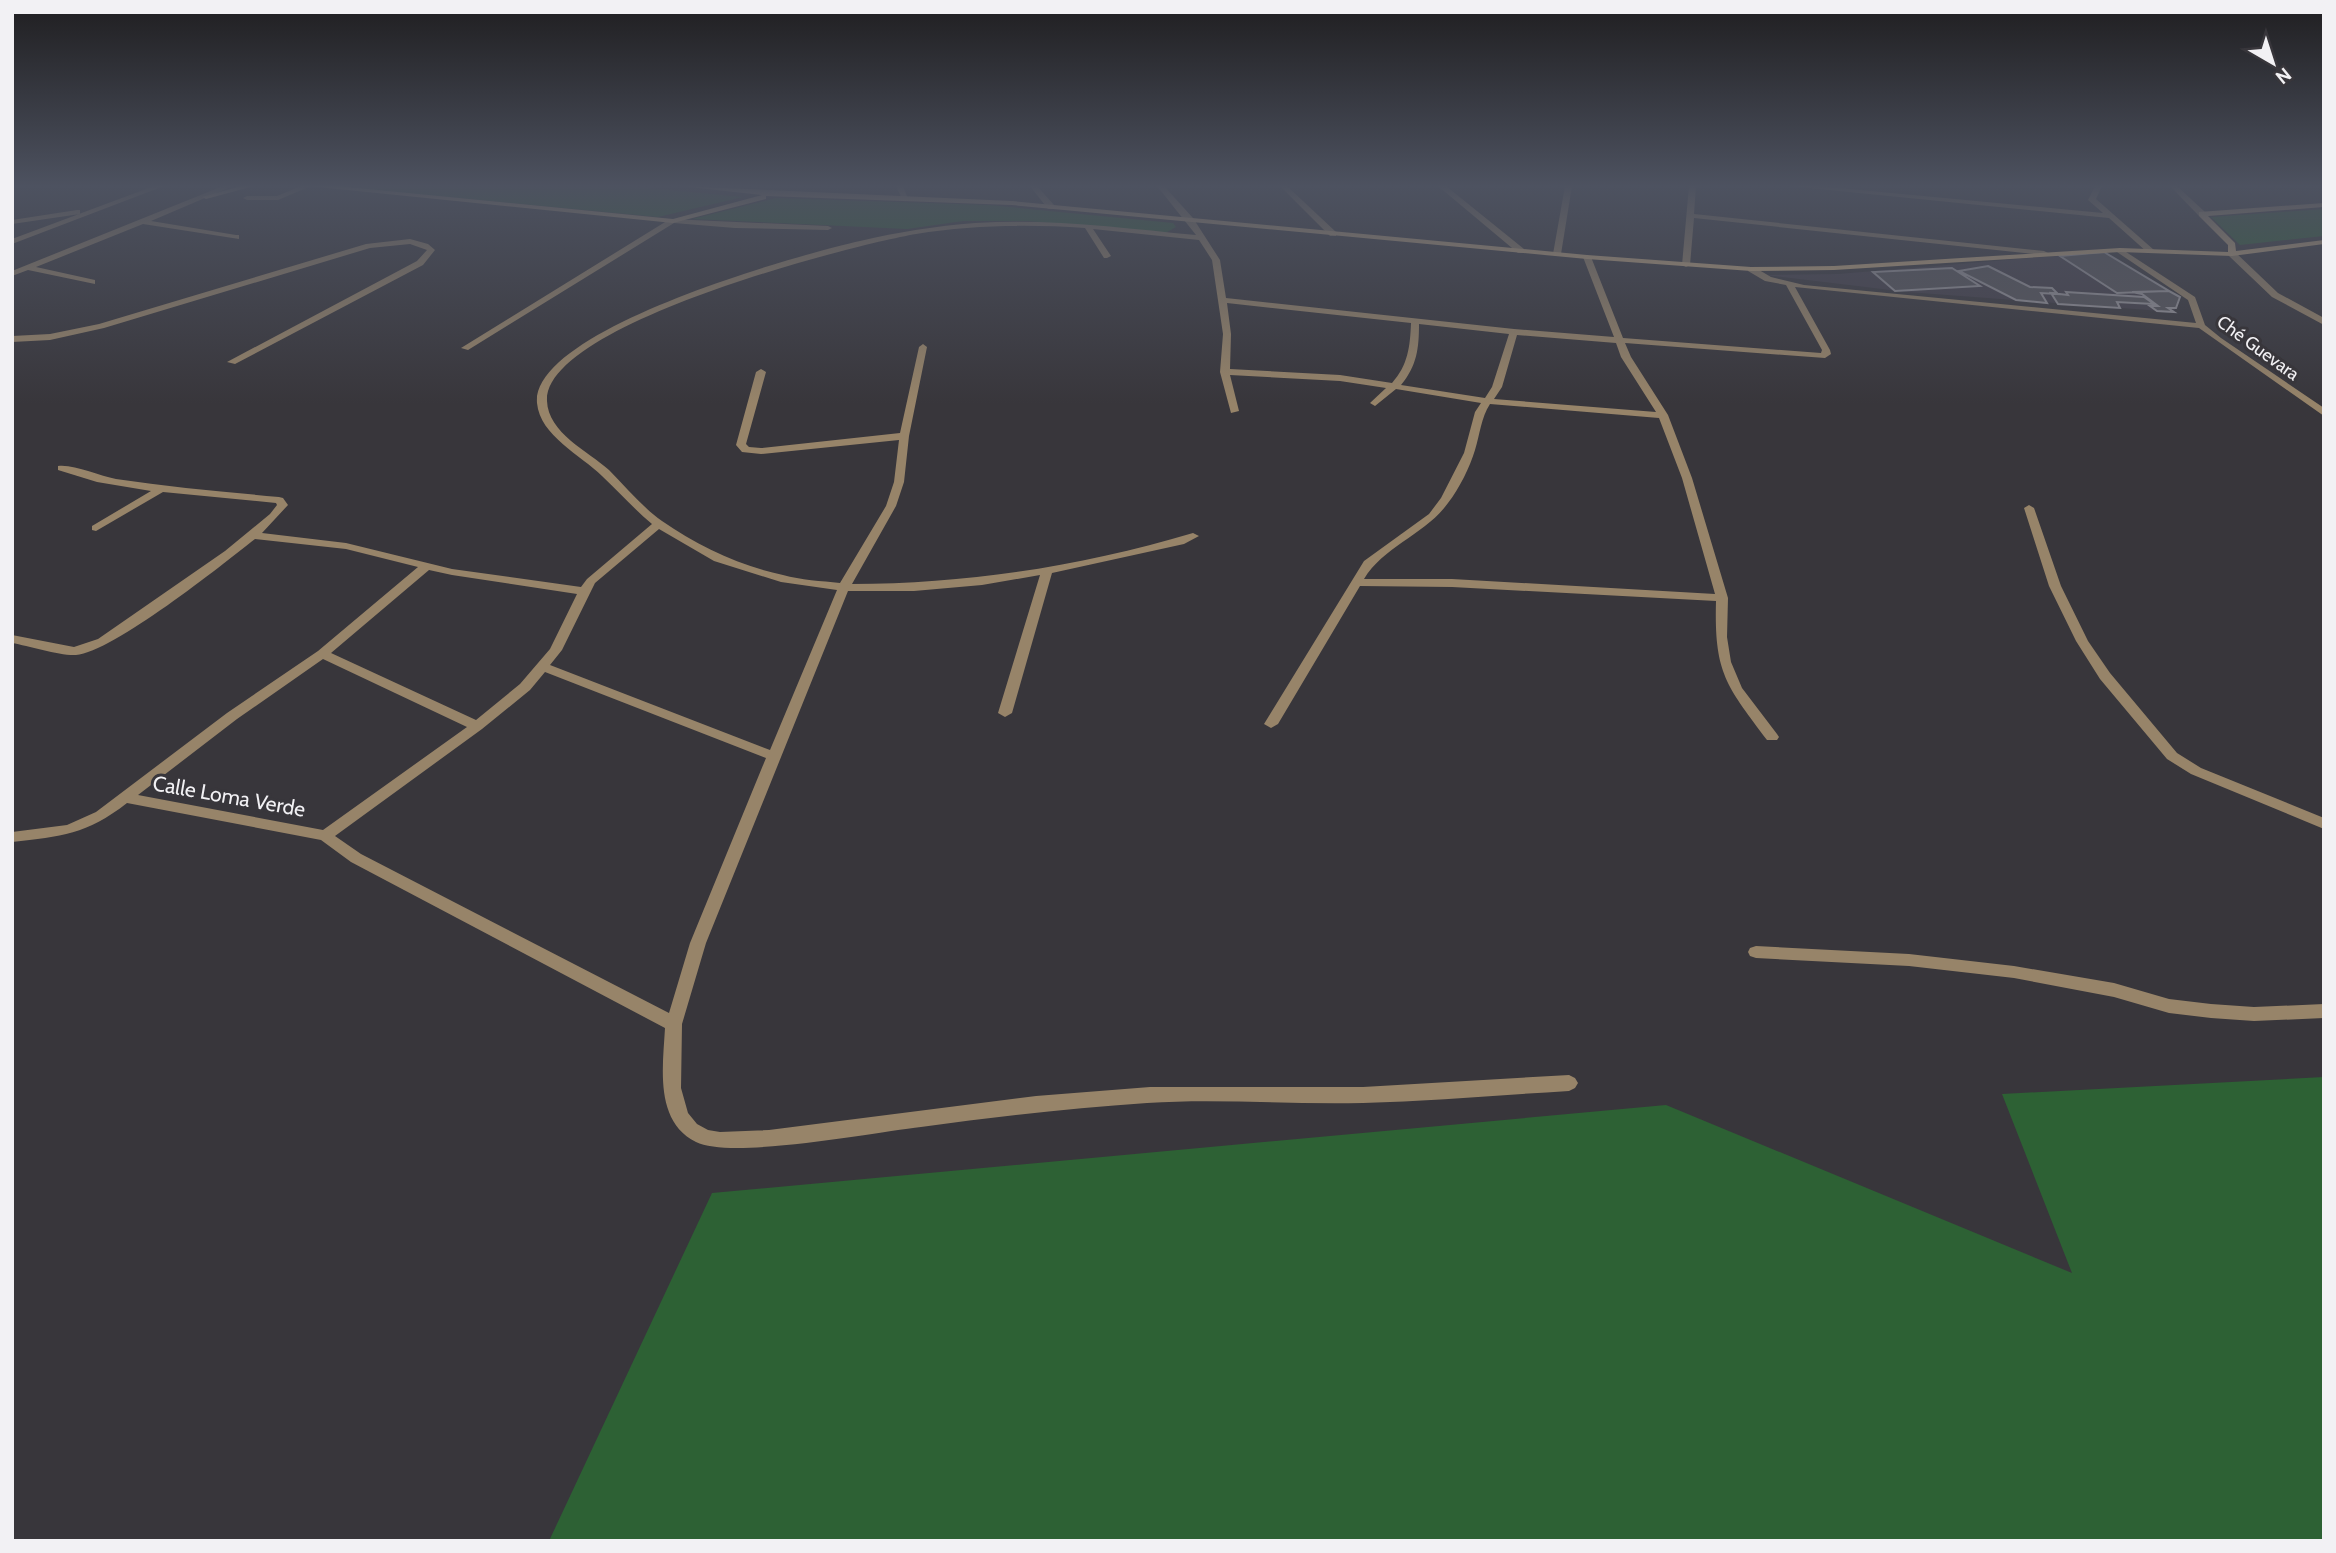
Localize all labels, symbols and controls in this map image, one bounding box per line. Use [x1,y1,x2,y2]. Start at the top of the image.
north arrow [2238,28,2308,98]
text: N [2271,63,2296,89]
street label: Ché Guevara [2213,311,2304,385]
street label: Calle Loma Verde [151,770,307,822]

